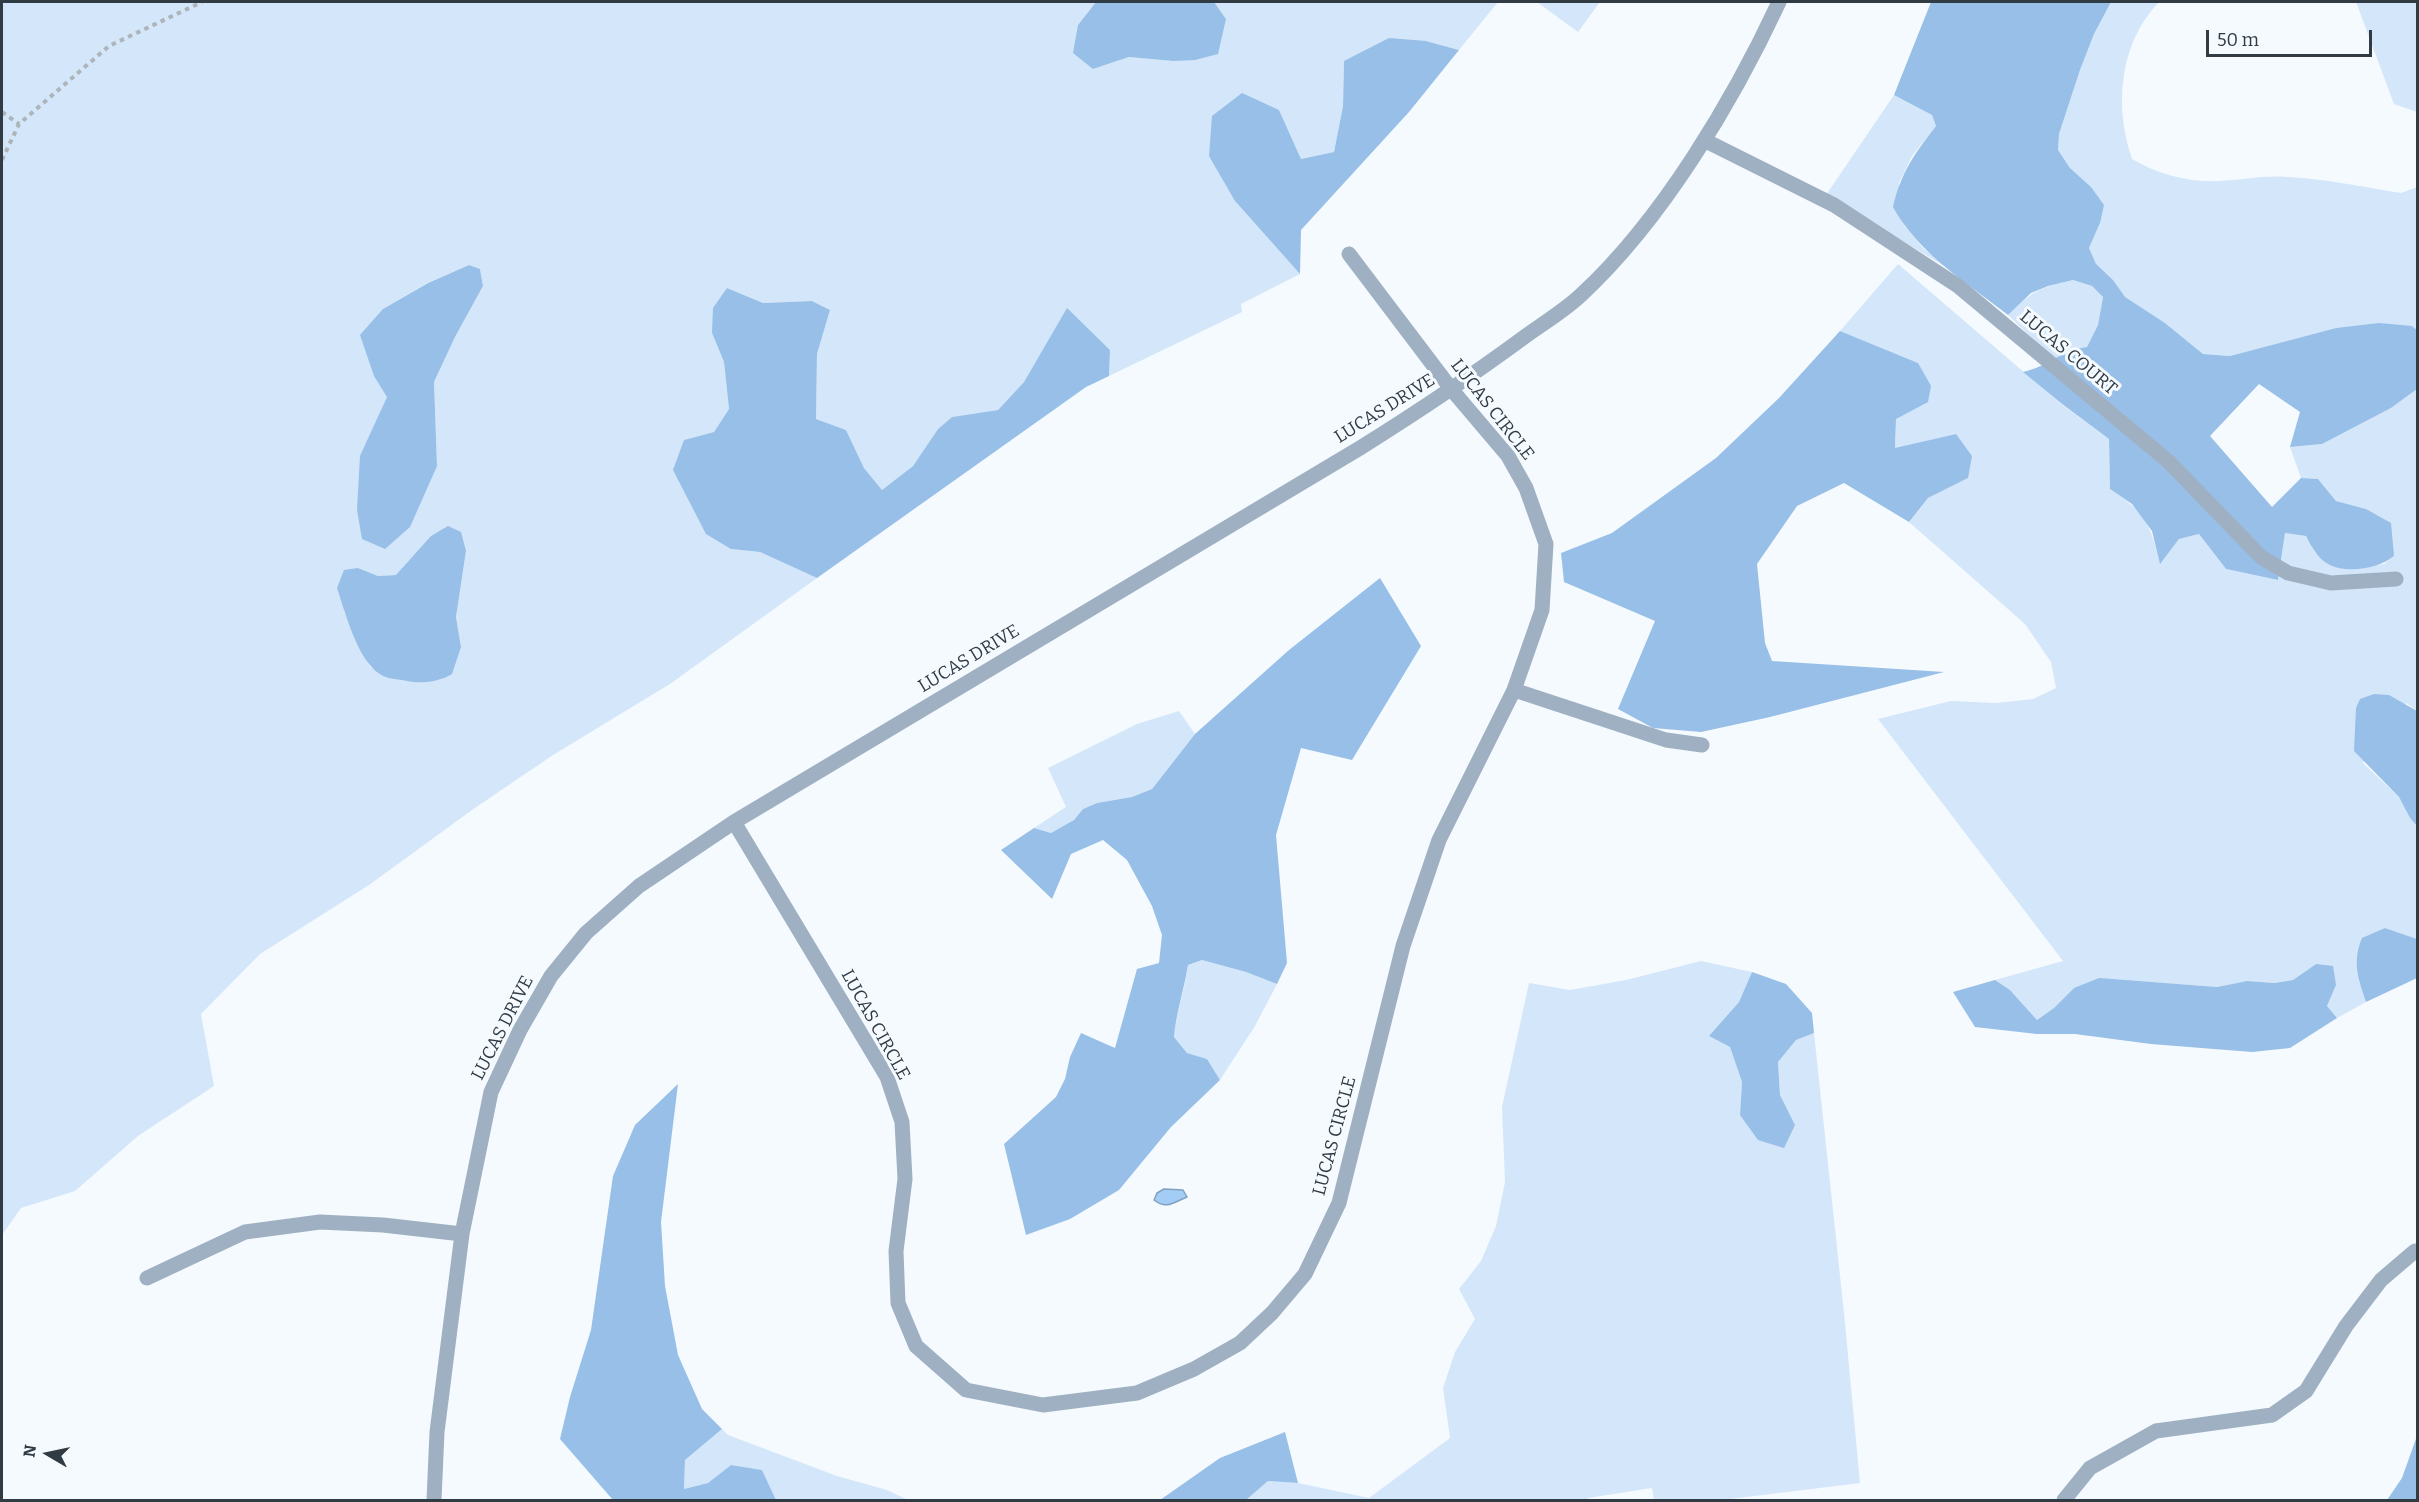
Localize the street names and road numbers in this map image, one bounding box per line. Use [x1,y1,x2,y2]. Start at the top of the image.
street label: LUCAS COURT [2015,306,2121,400]
street label: LUCAS CIRCLE [1446,355,1538,465]
street label: LUCAS DRIVE [1331,370,1439,448]
street label: LUCAS DRIVE [915,620,1023,698]
street label: LUCAS CIRCLE [836,966,914,1084]
street label: LUCAS DRIVE [467,972,539,1084]
street label: LUCAS CIRCLE [1309,1074,1361,1198]

